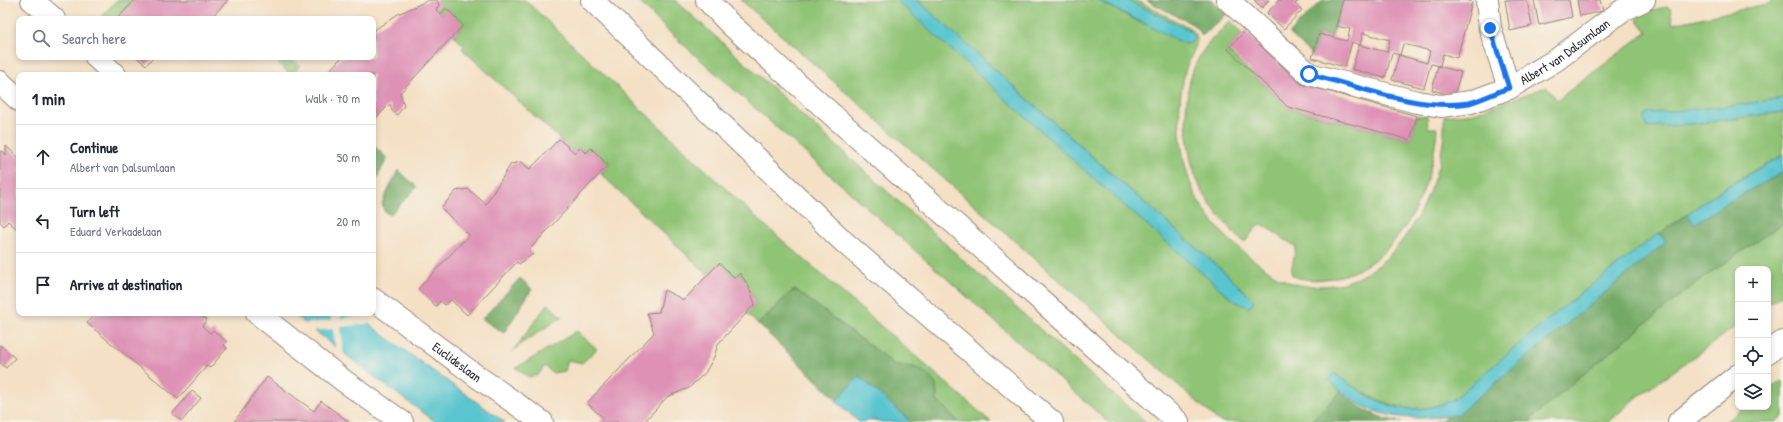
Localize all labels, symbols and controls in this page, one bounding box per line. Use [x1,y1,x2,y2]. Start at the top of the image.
street label: Albert van Dalsumlaan [1516,14,1613,89]
search box [16,16,376,60]
route end [1481,19,1499,37]
icon: search [30,27,52,49]
text: Search here [62,28,126,49]
route start [1300,65,1318,83]
text: 1 min [32,87,65,110]
text: Walk · 70 m [305,89,360,107]
text: Continue [70,137,118,158]
icon: ahead [32,146,54,168]
text: 50 m [337,148,360,166]
text: Albert van Dalsumlaan [70,158,175,176]
text: Turn left [70,201,120,222]
icon: left [32,210,54,232]
text: 20 m [336,212,360,230]
text: Eduard Verkadelaan [70,222,162,240]
map controls [1735,266,1771,410]
button: + [1735,266,1771,302]
icon: arrive [32,274,54,296]
text: Arrive at destination [70,274,182,295]
button: − [1735,302,1771,338]
street label: Euclideslaan [429,337,486,386]
button: locate [1735,338,1771,374]
button: layers [1735,374,1771,410]

